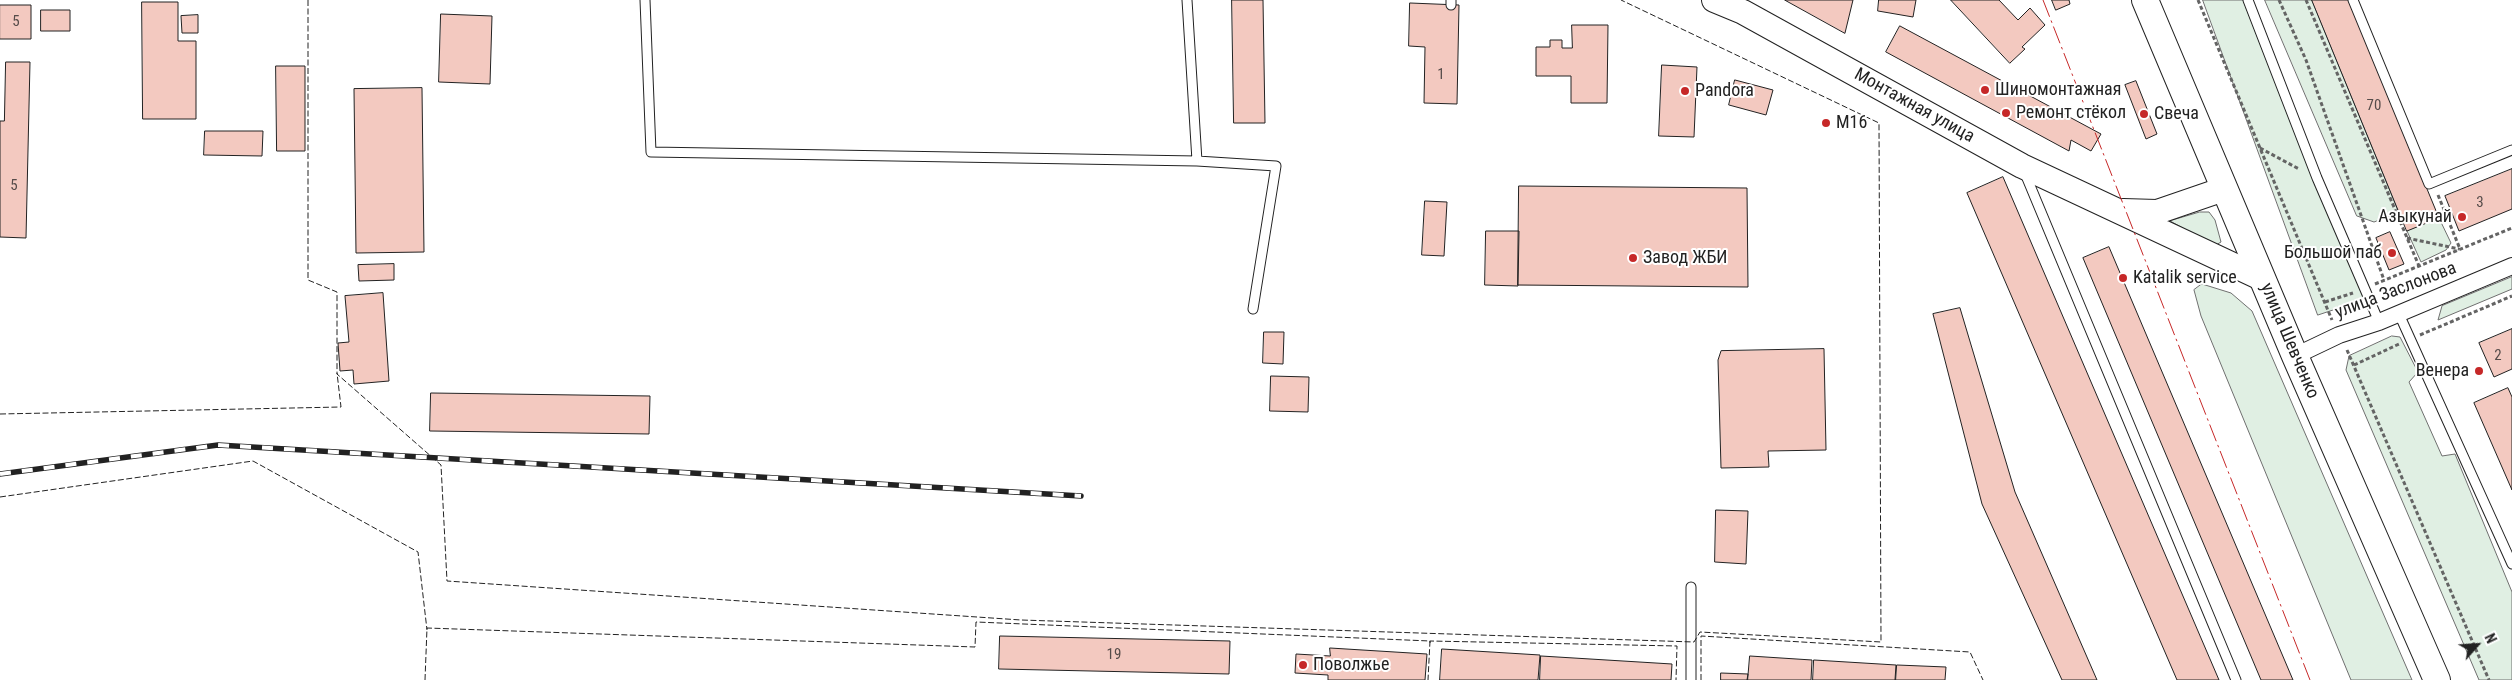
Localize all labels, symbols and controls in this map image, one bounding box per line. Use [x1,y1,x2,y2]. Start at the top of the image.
house number: 5 [12,13,20,31]
street label: Монтажная улица [1850,64,1978,148]
house number: 1 [1437,66,1445,84]
place label: Шиномонтажная [1995,79,2121,101]
place label: Pandora [1695,80,1754,102]
marker: Шиномонтажная [1979,84,1991,96]
marker: Pandora [1679,85,1691,97]
house number: 70 [2367,97,2381,115]
place label: Ремонт стёкол [2016,102,2126,124]
place label: Свеча [2154,103,2199,125]
marker: Ремонт стёкол [2000,107,2012,119]
marker: Свеча [2138,108,2150,120]
place label: М16 [1836,112,1867,134]
marker: М16 [1820,117,1832,129]
house number: 5 [10,177,18,195]
house number: 3 [2476,194,2484,212]
place label: Азыкунай [2378,206,2452,228]
marker: Азыкунай [2456,211,2468,223]
place label: Большой паб [2284,242,2382,264]
place label: Завод ЖБИ [1643,247,1727,269]
marker: Большой паб [2386,247,2398,259]
marker: Завод ЖБИ [1627,252,1639,264]
street label: улица Заслонова [2332,258,2460,324]
place label: Katalik service [2133,267,2237,289]
marker: Katalik service [2117,272,2129,284]
street label: улица Шевченко [2255,280,2323,402]
house number: 2 [2494,347,2502,365]
place label: Венера [2416,360,2469,382]
marker: Венера [2473,365,2485,377]
north arrow [2452,620,2502,670]
text: N [2481,631,2500,646]
house number: 19 [1107,646,1121,664]
place label: Поволжье [1313,654,1389,676]
marker: Поволжье [1297,659,1309,671]

